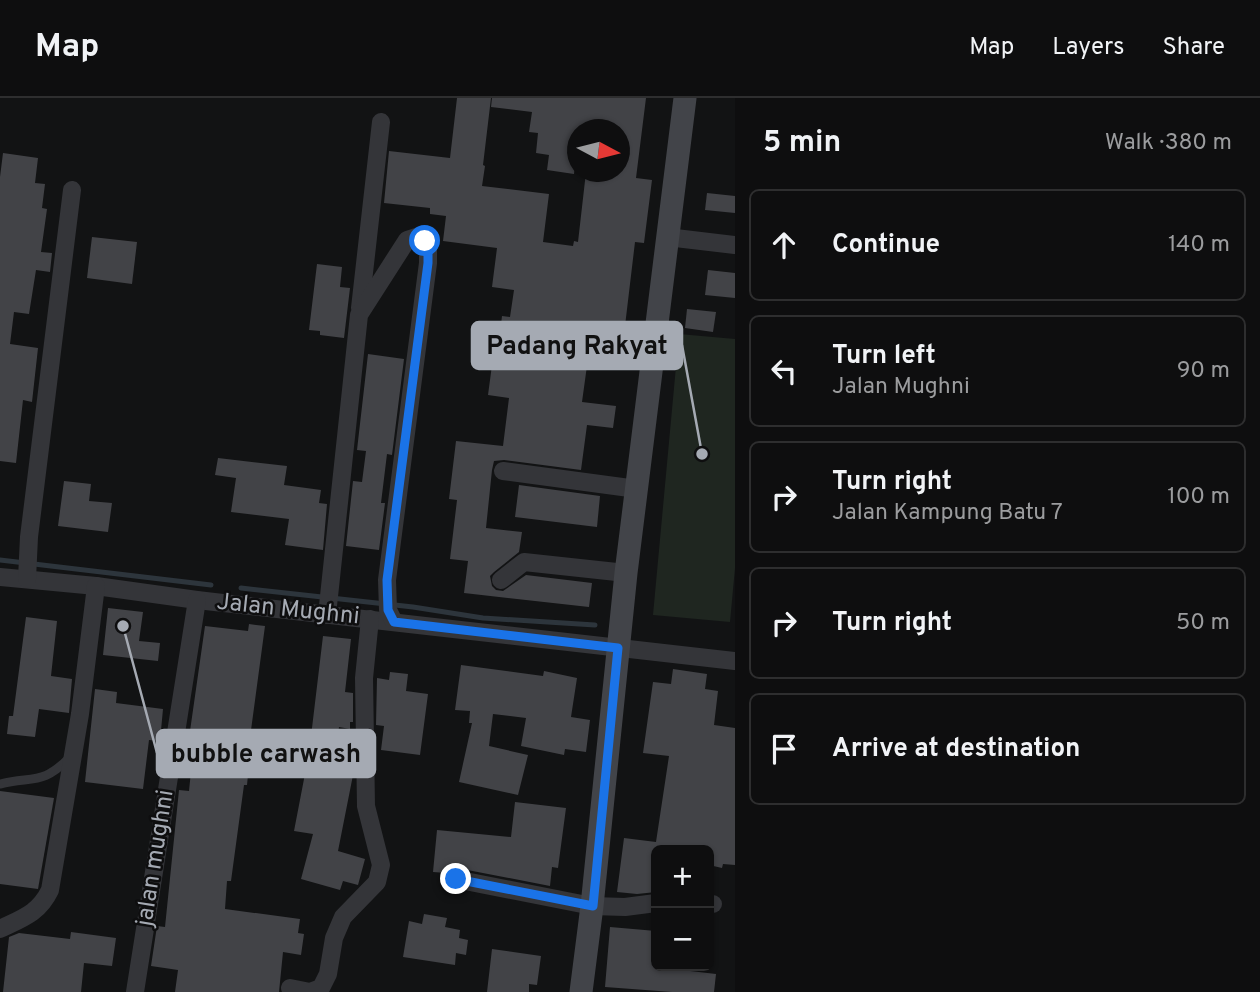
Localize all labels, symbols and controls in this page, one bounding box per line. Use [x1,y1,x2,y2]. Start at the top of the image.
text: Map [35,27,99,69]
text: Map [969,33,1014,63]
text: Layers [1052,33,1124,63]
text: Share [1162,33,1225,63]
north arrow [567,119,630,182]
text: 5 min [763,125,841,162]
text: Walk · 380 m [1105,129,1232,158]
route start [409,225,440,256]
icon: ahead [765,226,803,264]
text: Continue [832,229,940,262]
text: 140 m [1168,231,1230,260]
callout: Padang Rakyat [472,322,682,369]
text: Padang Rakyat [486,331,668,364]
text: Turn left [832,340,936,373]
icon: left [765,352,803,390]
text: 90 m [1177,357,1230,386]
text: Jalan Mughni [832,373,970,402]
text: Turn right [832,466,952,499]
icon: right [765,478,803,516]
text: 100 m [1167,483,1230,512]
text: Jalan Kampung Batu 7 [832,499,1063,528]
street label: Jalan Mughni [215,588,361,632]
icon: right [765,604,803,642]
text: Turn right [832,607,952,640]
text: 50 m [1176,609,1230,638]
callout: bubble carwash [157,730,375,777]
icon: arrive [765,730,803,768]
text: Arrive at destination [832,733,1080,766]
text: bubble carwash [171,739,361,772]
street label: jalan mughni [130,788,182,930]
map controls [651,845,714,971]
button: + [651,845,714,908]
route end [440,863,471,894]
button: − [651,908,714,971]

